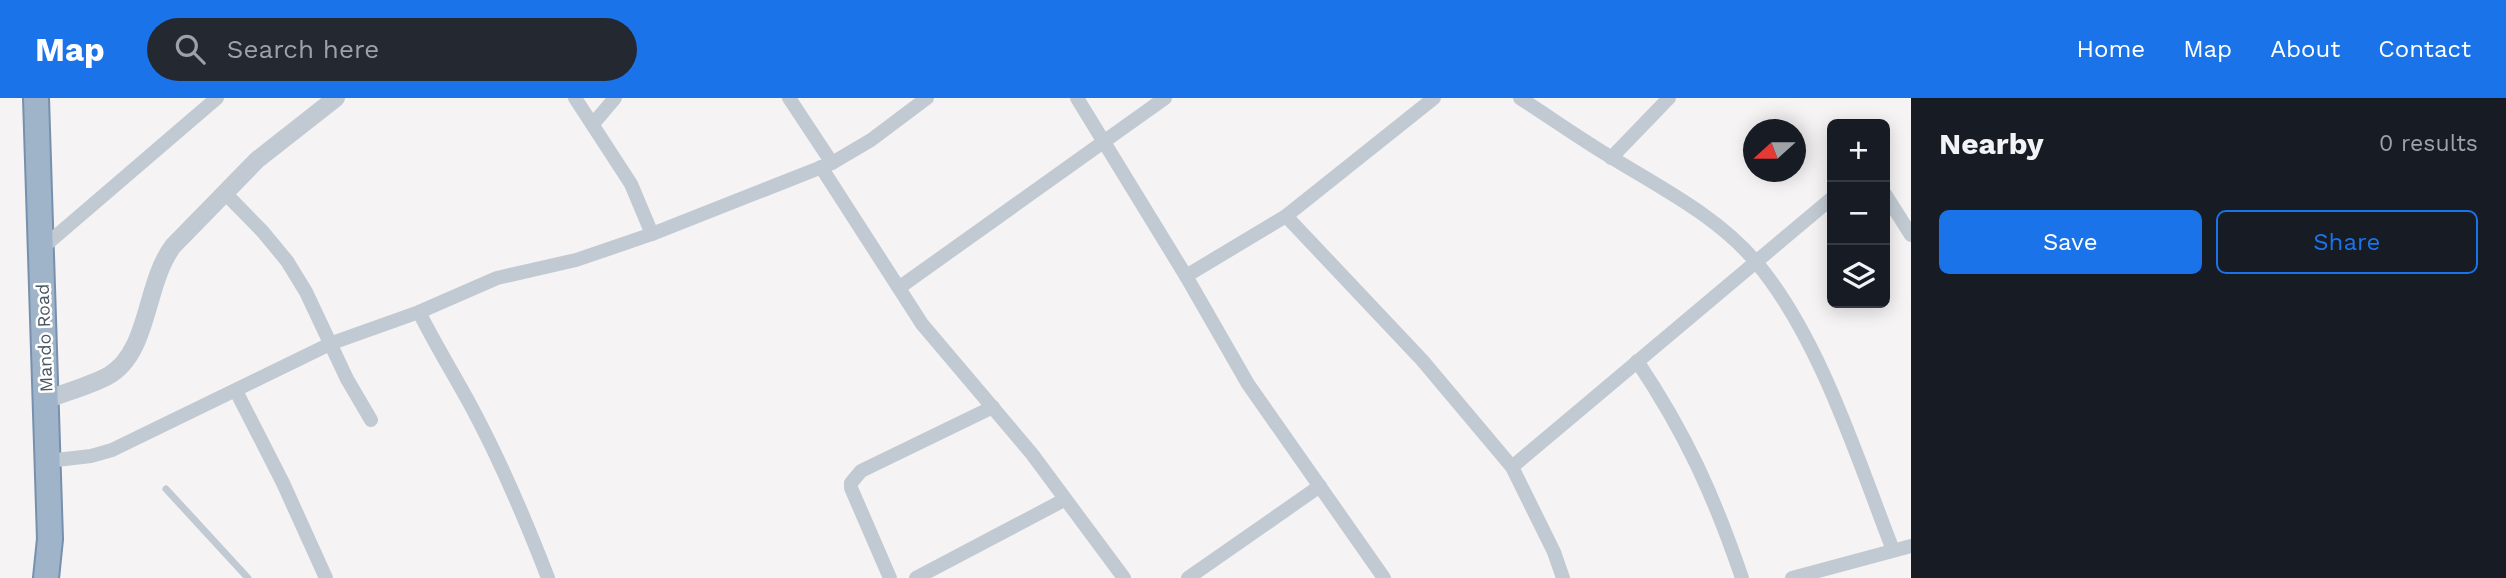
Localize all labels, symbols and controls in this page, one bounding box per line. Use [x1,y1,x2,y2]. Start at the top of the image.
search box [147,18,637,81]
text: Map [35,30,105,69]
icon: search [171,30,209,68]
text: Search here [227,34,379,64]
text: Home [2077,35,2145,63]
text: Map [2183,35,2232,63]
text: About [2270,35,2340,63]
text: Contact [2378,35,2471,63]
north arrow [1743,119,1806,182]
map controls [1827,119,1890,308]
button: + [1827,119,1890,182]
text: Nearby [1939,126,2044,161]
text: 0 results [2379,130,2478,157]
button: − [1827,182,1890,245]
button: Save [1939,210,2202,274]
button: Share [2216,210,2478,274]
button: layers [1827,245,1890,308]
street label: Mando Road [32,283,56,393]

